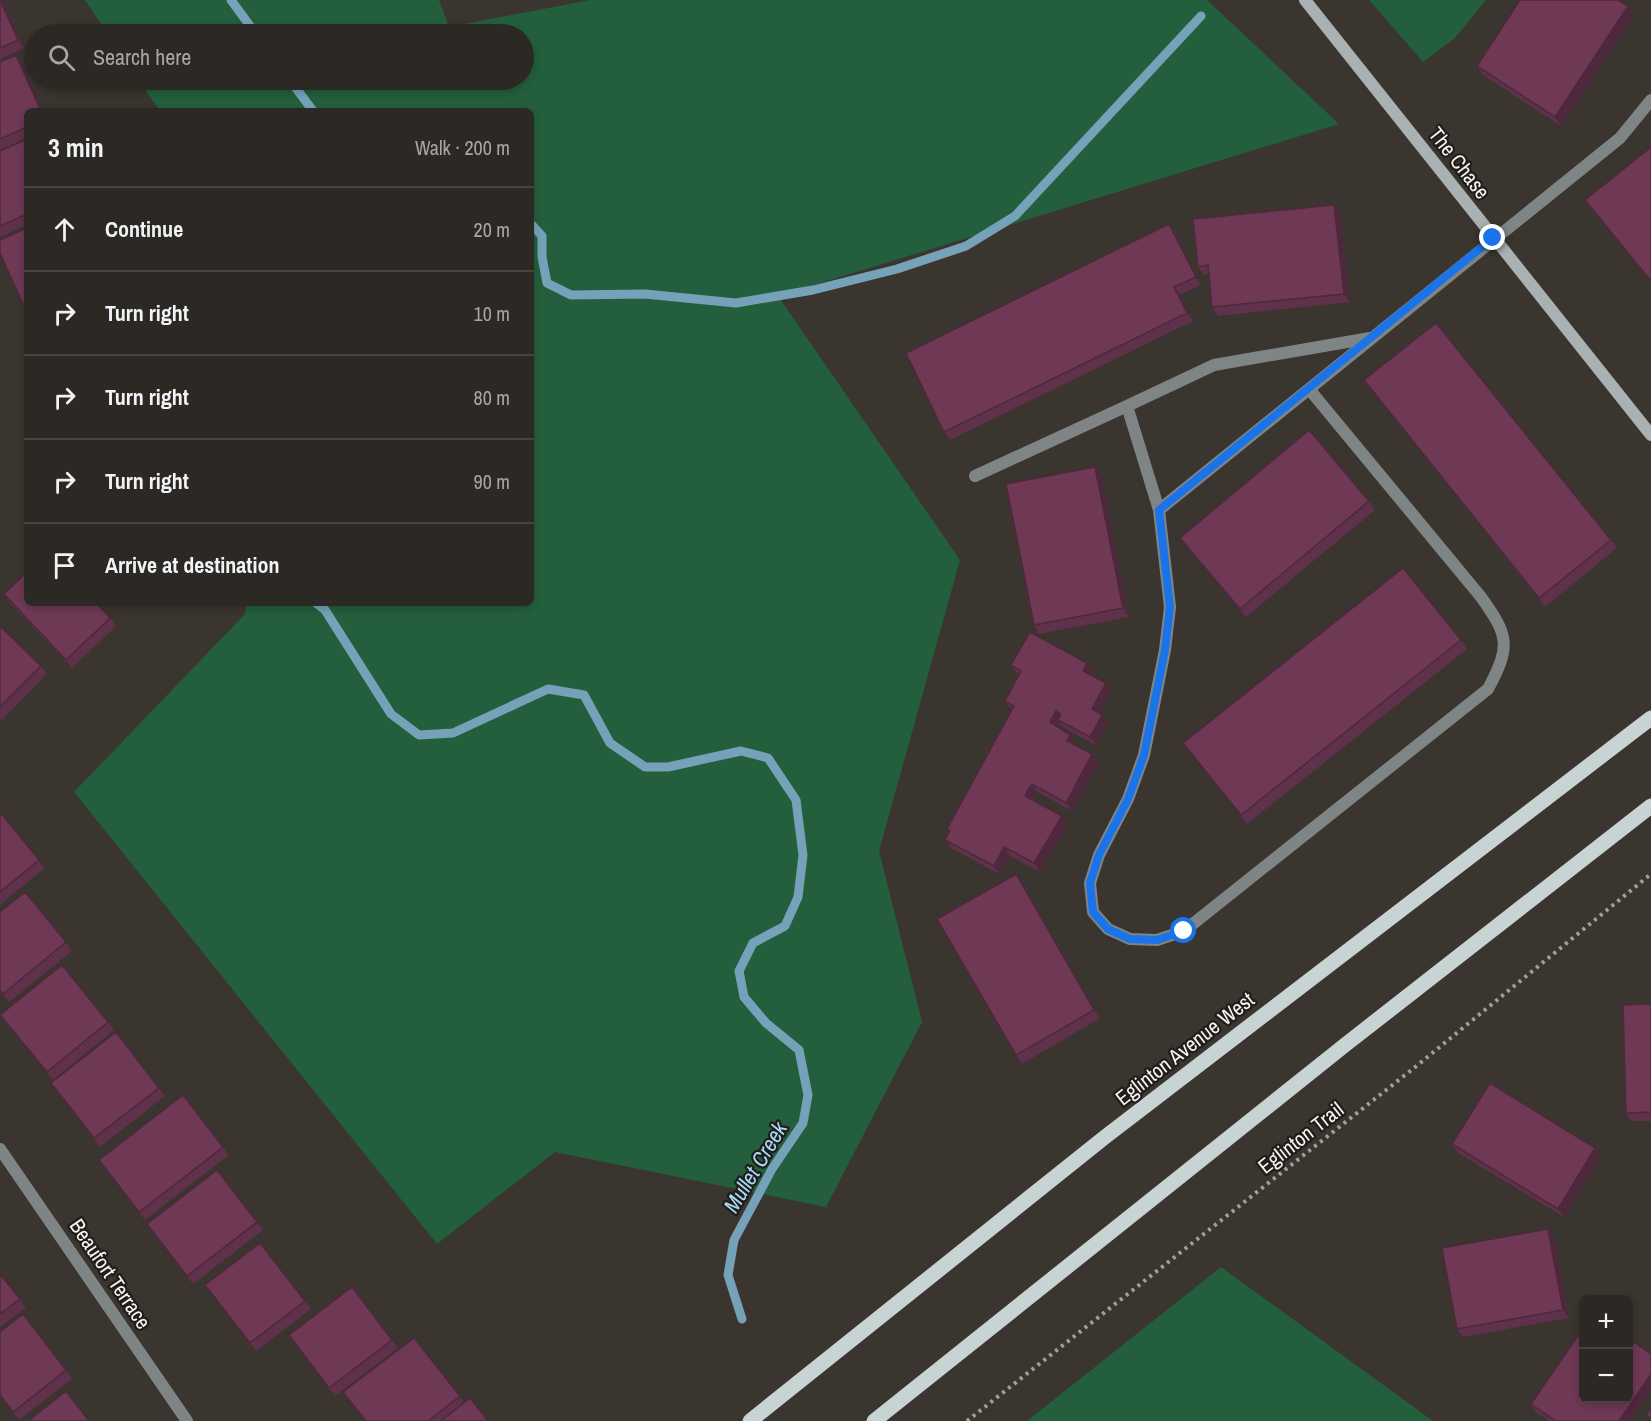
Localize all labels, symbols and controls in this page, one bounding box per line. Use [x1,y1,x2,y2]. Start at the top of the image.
search box [24,24,534,90]
icon: search [45,41,78,74]
text: Search here [93,42,191,72]
street label: The Chase [1422,121,1497,205]
text: 3 min [48,130,104,165]
text: Walk · 200 m [415,134,510,161]
icon: ahead [48,213,81,246]
text: Continue [105,214,183,244]
text: 20 m [474,216,510,243]
route end [1479,224,1505,250]
icon: right [48,297,81,330]
text: Turn right [105,298,189,328]
text: 10 m [474,300,510,327]
icon: right [48,381,81,414]
text: Turn right [105,382,189,412]
text: 80 m [474,384,510,411]
icon: right [48,465,81,498]
text: Turn right [105,466,189,496]
text: 90 m [474,468,510,495]
icon: arrive [48,549,81,582]
text: Arrive at destination [105,550,279,580]
route start [1170,917,1196,943]
street label: Eglinton Avenue West [1109,985,1260,1112]
street label: Eglinton Trail [1252,1095,1350,1180]
water label: Mullet Creek [716,1115,794,1218]
street label: Beaufort Terrace [63,1213,158,1334]
map controls [1579,1295,1633,1403]
button: + [1579,1295,1633,1349]
button: − [1579,1349,1633,1403]

